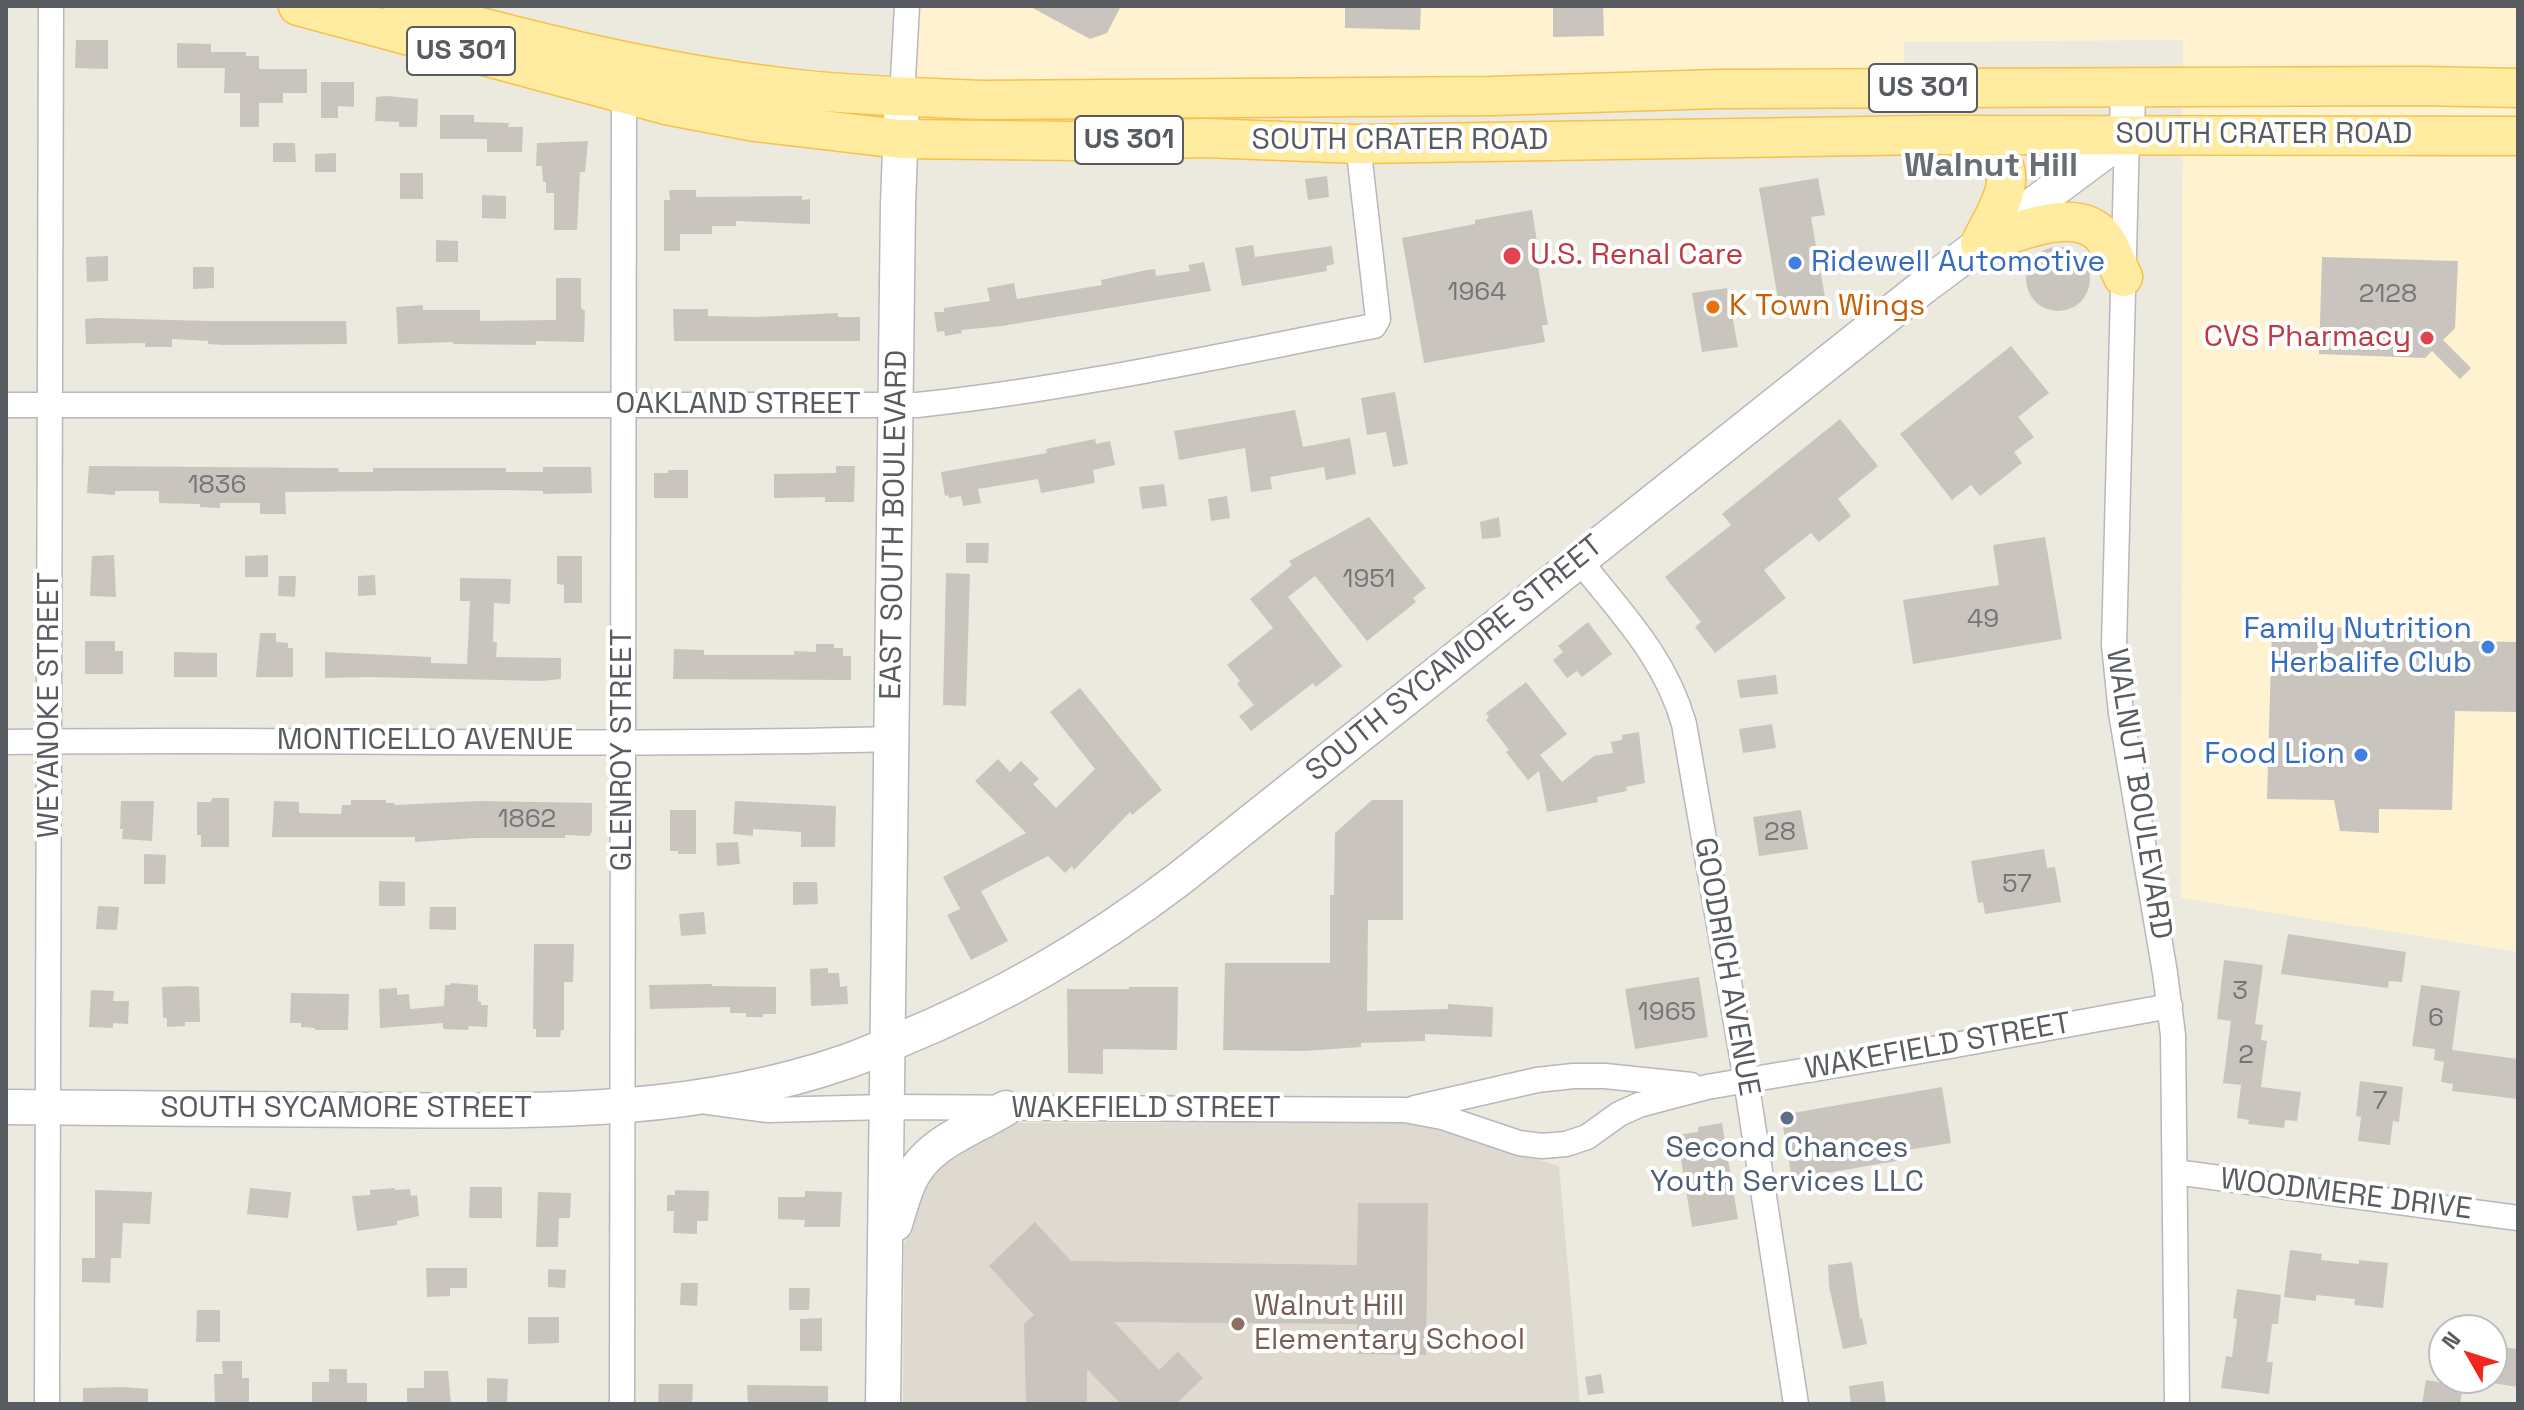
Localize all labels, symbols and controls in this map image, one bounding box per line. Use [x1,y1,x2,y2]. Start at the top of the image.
road number: US 301 [407,27,515,75]
road number: US 301 [1869,64,1977,112]
road number: US 301 [1075,116,1183,164]
street label: SOUTH CRATER ROAD [2116,117,2412,153]
street label: SOUTH CRATER ROAD [1252,123,1548,159]
district label: Walnut Hill [1904,147,2078,187]
place label: U.S. Renal Care [1530,238,1743,274]
marker: U.S. Renal Care [1501,245,1523,267]
place label: Ridewell Automotive [1811,245,2105,281]
marker: Ridewell Automotive [1786,254,1804,272]
house number: 1964 [1448,277,1506,309]
house number: 2128 [2359,279,2417,311]
place label: K Town Wings [1729,289,1925,325]
marker: K Town Wings [1704,298,1722,316]
place label: CVS Pharmacy [2204,320,2411,356]
marker: CVS Pharmacy [2418,329,2436,347]
street label: EAST SOUTH BOULEVARD [874,350,916,700]
street label: OAKLAND STREET [615,387,861,423]
house number: 1836 [188,470,246,502]
street label: SOUTH SYCAMORE STREET [1299,528,1611,790]
house number: 1951 [1343,564,1395,596]
street label: WEYANOKE STREET [32,572,68,838]
house number: 49 [1967,604,1999,636]
place label: Family Nutrition Herbalife Club [2243,612,2472,682]
street label: GLENROY STREET [605,629,641,871]
marker: Family Nutrition Herbalife Club [2479,638,2497,656]
street label: WALNUT BOULEVARD [2097,646,2179,942]
street label: MONTICELLO AVENUE [277,723,573,759]
place label: Food Lion [2204,737,2345,773]
marker: Food Lion [2352,746,2370,764]
house number: 1862 [498,804,556,836]
house number: 28 [1764,817,1796,849]
street label: GOODRICH AVENUE [1686,835,1766,1099]
house number: 57 [2002,869,2032,901]
house number: 3 [2232,976,2248,1008]
house number: 1965 [1638,997,1696,1029]
house number: 6 [2428,1003,2444,1035]
street label: WAKEFIELD STREET [1802,1006,2074,1088]
house number: 2 [2238,1040,2254,1072]
house number: 7 [2373,1086,2387,1118]
street label: SOUTH SYCAMORE STREET [160,1091,532,1127]
street label: WAKEFIELD STREET [1011,1091,1281,1127]
marker: Second Chances Youth Services LLC [1778,1109,1796,1127]
place label: Second Chances Youth Services LLC [1650,1131,1924,1202]
street label: WOODMERE DRIVE [2218,1162,2474,1228]
place label: Walnut Hill Elementary School [1254,1289,1525,1360]
north arrow [2428,1314,2508,1394]
marker: Walnut Hill Elementary School [1229,1315,1247,1333]
text: N [2435,1326,2466,1355]

